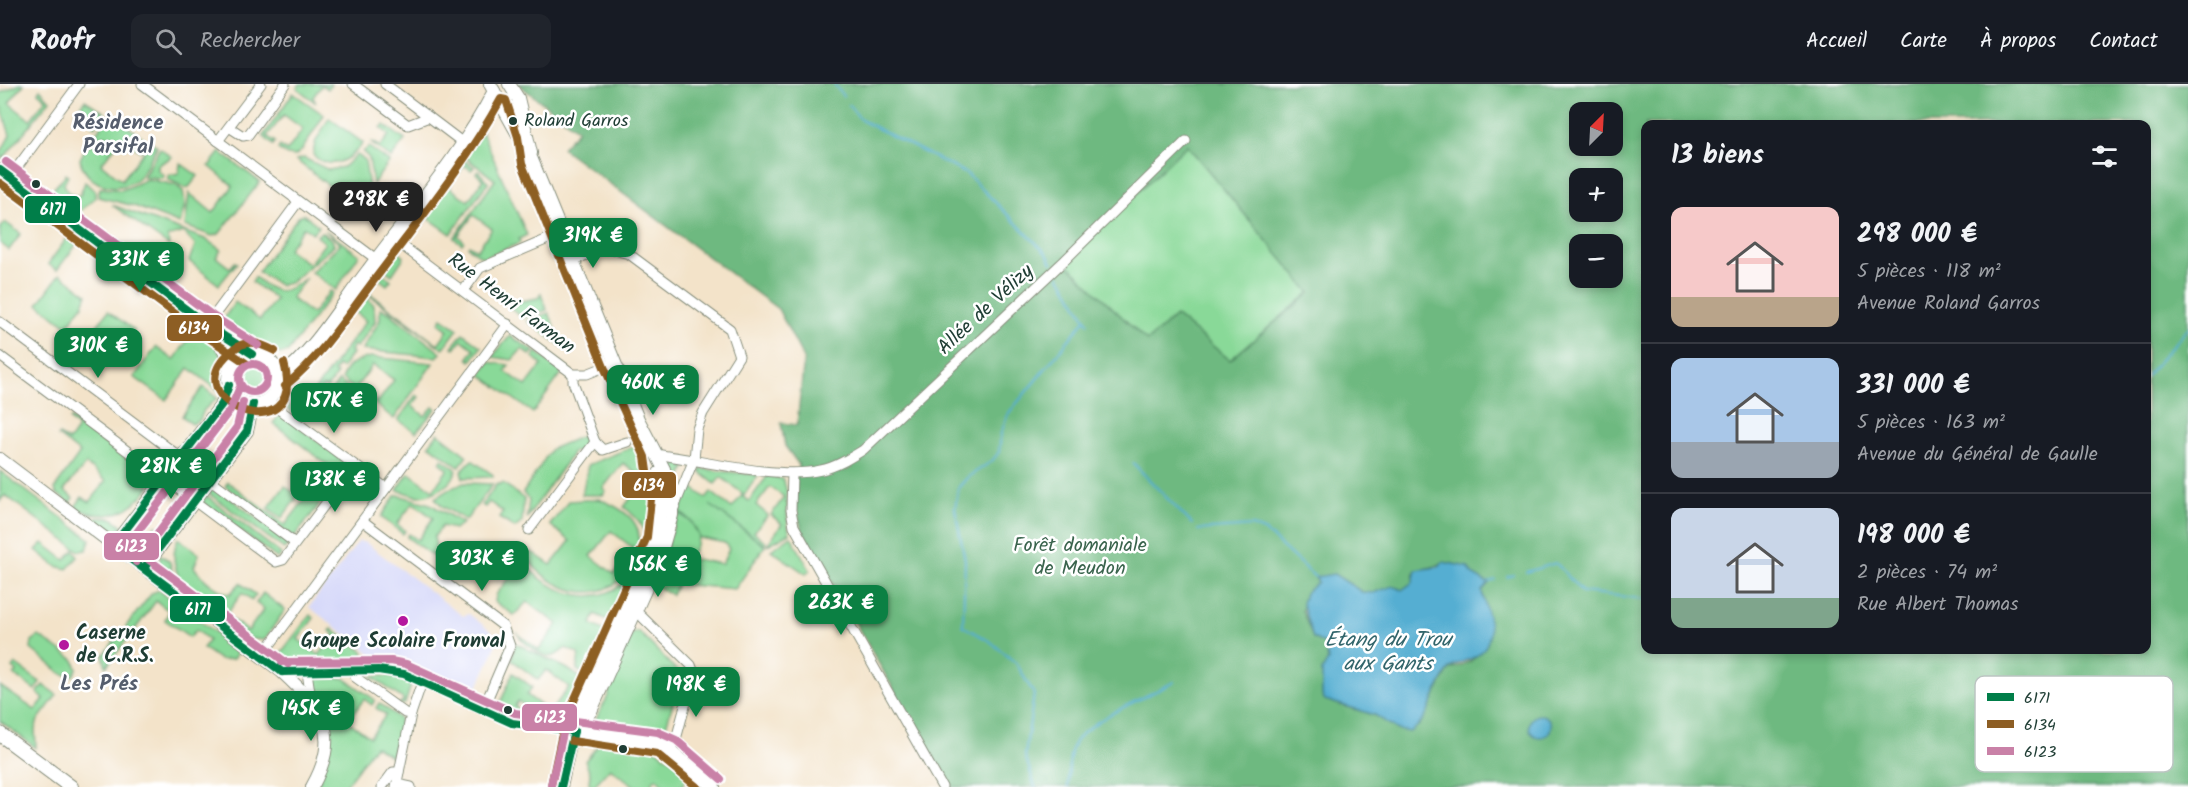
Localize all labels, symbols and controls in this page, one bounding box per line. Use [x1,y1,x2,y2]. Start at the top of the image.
search box [131,14,551,68]
text: Roofr [30,19,95,64]
text: Rechercher [200,24,300,59]
icon: search [152,25,185,58]
text: Accueil [1806,25,1867,58]
text: Carte [1900,25,1947,58]
text: À propos [1980,25,2056,58]
text: Contact [2089,25,2158,58]
north arrow [1569,102,1623,156]
map controls [1569,102,1623,288]
district label: Résidence Parsifal [72,107,164,164]
place label: Roland Garros [524,107,629,136]
marker: Roland Garros [507,115,519,127]
text: 13 biens [1671,135,1764,177]
icon: filters [2088,140,2121,173]
button: + [1569,168,1623,222]
unlabelled marker [30,178,42,190]
pin: 298K € [327,182,425,233]
text: 298K € [343,185,409,217]
line badge: 6171 [24,195,81,224]
text: 6171 [40,198,66,223]
text: 298 000 € [1857,214,1977,256]
pin: 319K € [544,218,642,269]
text: 319K € [563,221,623,253]
icon: home [1719,231,1791,303]
button: − [1569,234,1623,288]
pin: 331K € [91,242,189,293]
text: 331K € [110,245,170,277]
street label: Rue Henri Farman [440,245,582,363]
street label: Allée de Vélizy [930,256,1042,363]
text: 5 pièces · 118 m² [1857,256,2001,288]
text: Avenue Roland Garros [1857,288,2040,320]
line badge: 6134 [166,314,223,342]
text: 6134 [179,317,210,342]
pin: 310K € [49,328,147,379]
text: 310K € [68,331,128,363]
pin: 460K € [604,365,702,416]
text: 331 000 € [1857,365,1970,407]
text: 460K € [621,368,685,400]
icon: home [1719,382,1791,454]
pin: 157K € [285,383,383,434]
text: 157K € [305,386,363,418]
text: 5 pièces · 163 m² [1857,407,2005,439]
text: Avenue du Général de Gaulle [1857,439,2098,471]
pin: 281K € [122,449,220,500]
text: 281K € [140,452,202,484]
pin: 138K € [286,462,384,513]
text: 138K € [304,465,366,497]
line badge: 6134 [621,471,677,499]
text: 6134 [634,474,665,499]
text: 198 000 € [1857,515,1970,557]
park label: Forêt domaniale de Meudon [1013,530,1147,585]
line badge: 6123 [103,532,160,561]
icon: home [1719,532,1791,604]
text: 6123 [115,535,147,560]
pin: 303K € [433,541,531,592]
text: 303K € [450,544,514,576]
pin: 156K € [609,547,707,598]
text: 156K € [628,550,688,582]
text: 2 pièces · 74 m² [1857,557,1997,589]
pin: 263K € [792,585,890,636]
text: 263K € [808,588,874,620]
text: Rue Albert Thomas [1857,589,2019,621]
line badge: 6171 [169,595,226,623]
text: 6171 [185,598,211,623]
marker: Groupe Scolaire Fronval [396,614,410,628]
place label: Caserne de C.R.S. [76,618,154,673]
water label: Étang du Trou aux Gants [1325,624,1454,681]
place label: Groupe Scolaire Fronval [301,626,506,658]
marker: Caserne de C.R.S. [57,638,71,652]
pin: 198K € [647,667,745,718]
district label: Les Prés [60,668,138,701]
text: 198K € [666,670,726,702]
legend [1975,676,2173,772]
text: 6171 [2024,686,2050,711]
pin: 145K € [262,691,360,742]
text: 145K € [281,694,341,726]
line badge: 6123 [521,703,578,732]
unlabelled marker [502,704,514,716]
text: 6123 [534,706,566,731]
text: 6134 [2024,713,2056,738]
text: 6123 [2024,740,2056,765]
unlabelled marker [617,743,629,755]

